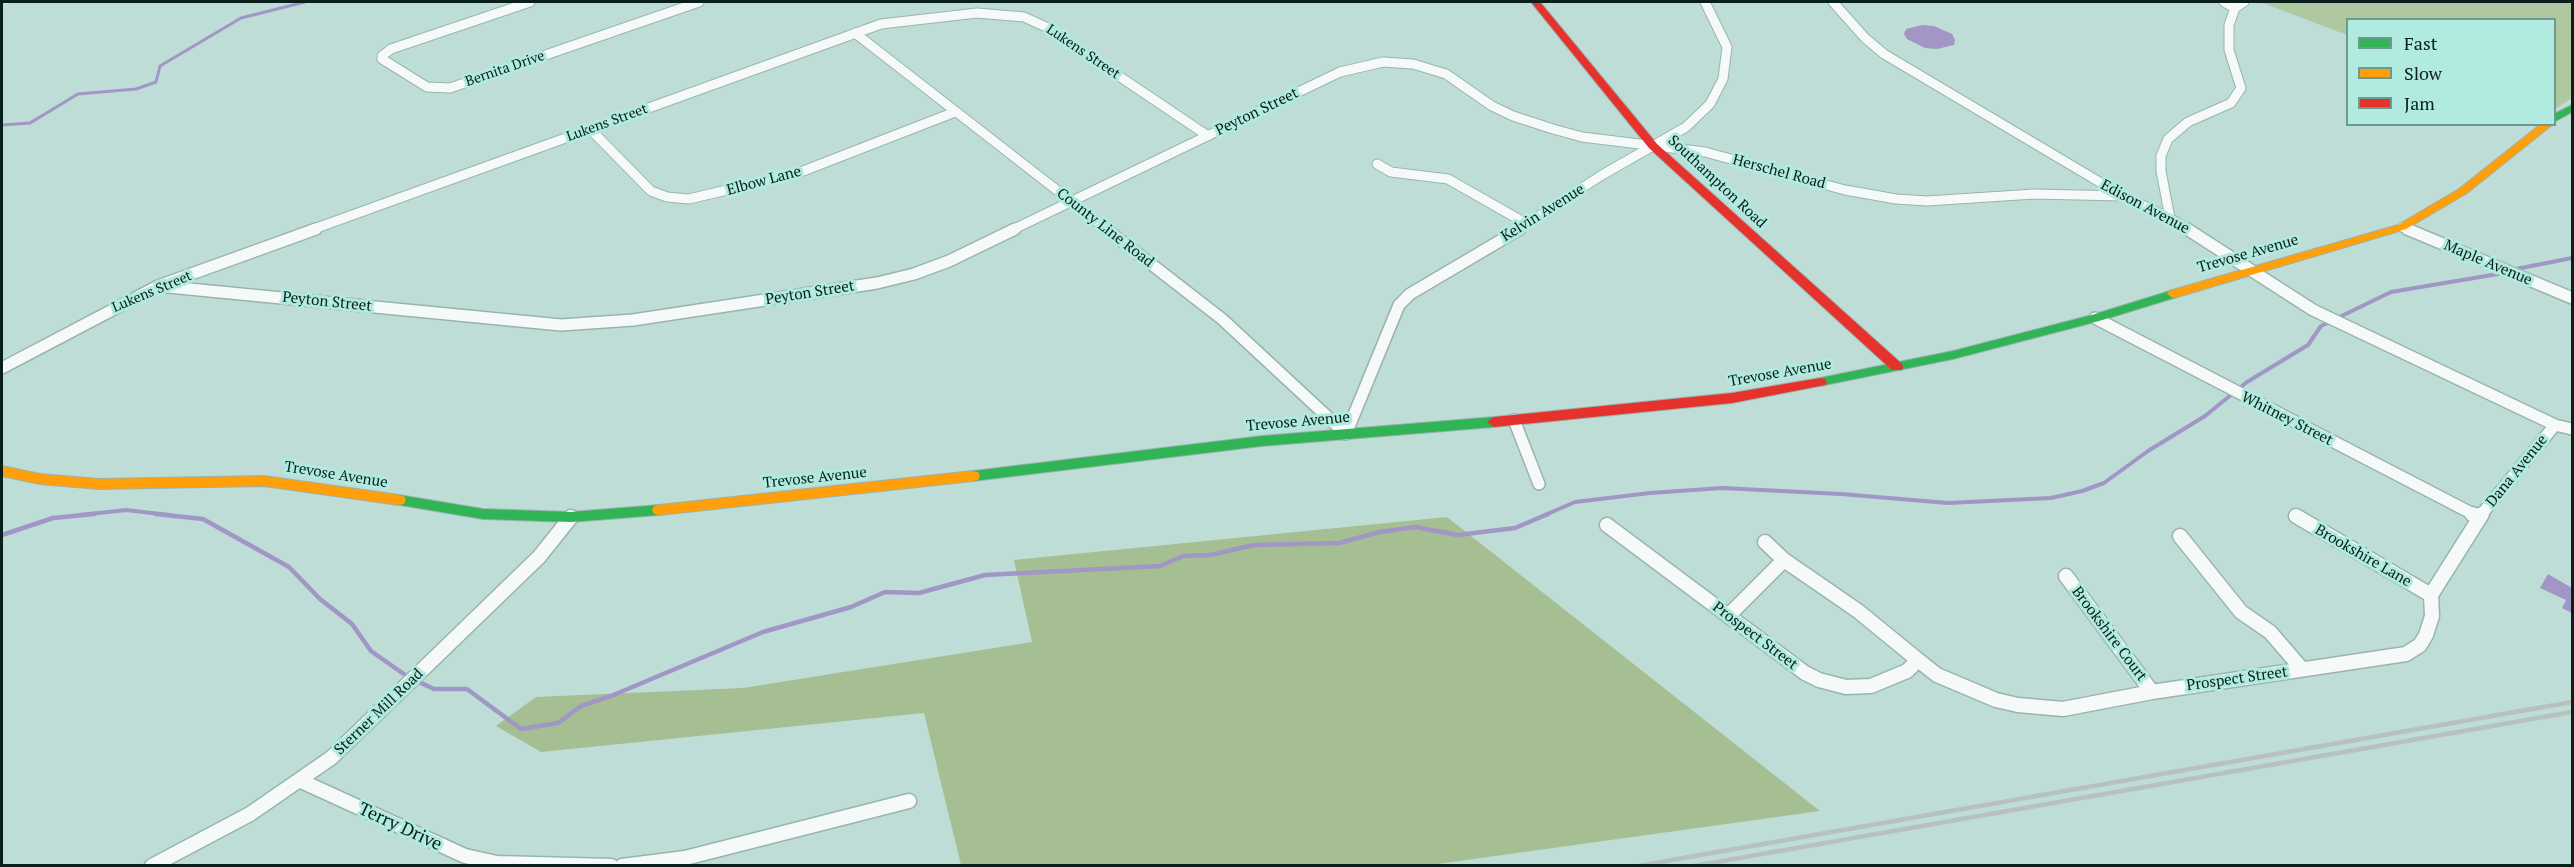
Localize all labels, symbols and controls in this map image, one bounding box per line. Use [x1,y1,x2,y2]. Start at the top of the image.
legend [2346,18,2556,126]
street label: Lukens Street [1043,21,1123,83]
text: Fast [2404,31,2437,55]
street label: Bernita Drive [463,48,547,90]
text: Slow [2404,61,2442,85]
street label: Peyton Street [1213,84,1301,140]
text: Jam [2404,91,2435,115]
street label: Lukens Street [564,101,650,145]
street label: Southampton Road [1664,132,1770,232]
street label: Herschel Road [1730,151,1828,193]
street label: Elbow Lane [725,162,803,200]
street label: Edison Avenue [2097,176,2193,238]
street label: Kelvin Avenue [1498,180,1588,246]
street label: County Line Road [1053,185,1157,271]
street label: Trevose Avenue [2195,231,2301,277]
street label: Maple Avenue [2441,236,2535,290]
street label: Lukens Street [110,268,194,316]
street label: Peyton Street [764,277,856,309]
street label: Peyton Street [281,288,373,316]
street label: Trevose Avenue [1727,355,1833,391]
street label: Whitney Street [2238,388,2336,450]
street label: Trevose Avenue [1245,408,1351,436]
street label: Dana Avenue [2482,431,2552,511]
street label: Trevose Avenue [283,458,389,492]
street label: Trevose Avenue [762,464,868,492]
street label: Brookshire Lane [2312,521,2414,591]
street label: Brookshire Court [2068,583,2150,685]
street label: Prospect Street [1709,598,1801,674]
street label: Prospect Street [2185,663,2289,695]
street label: Sterner Mill Road [331,665,427,759]
street label: Terry Drive [355,798,445,856]

